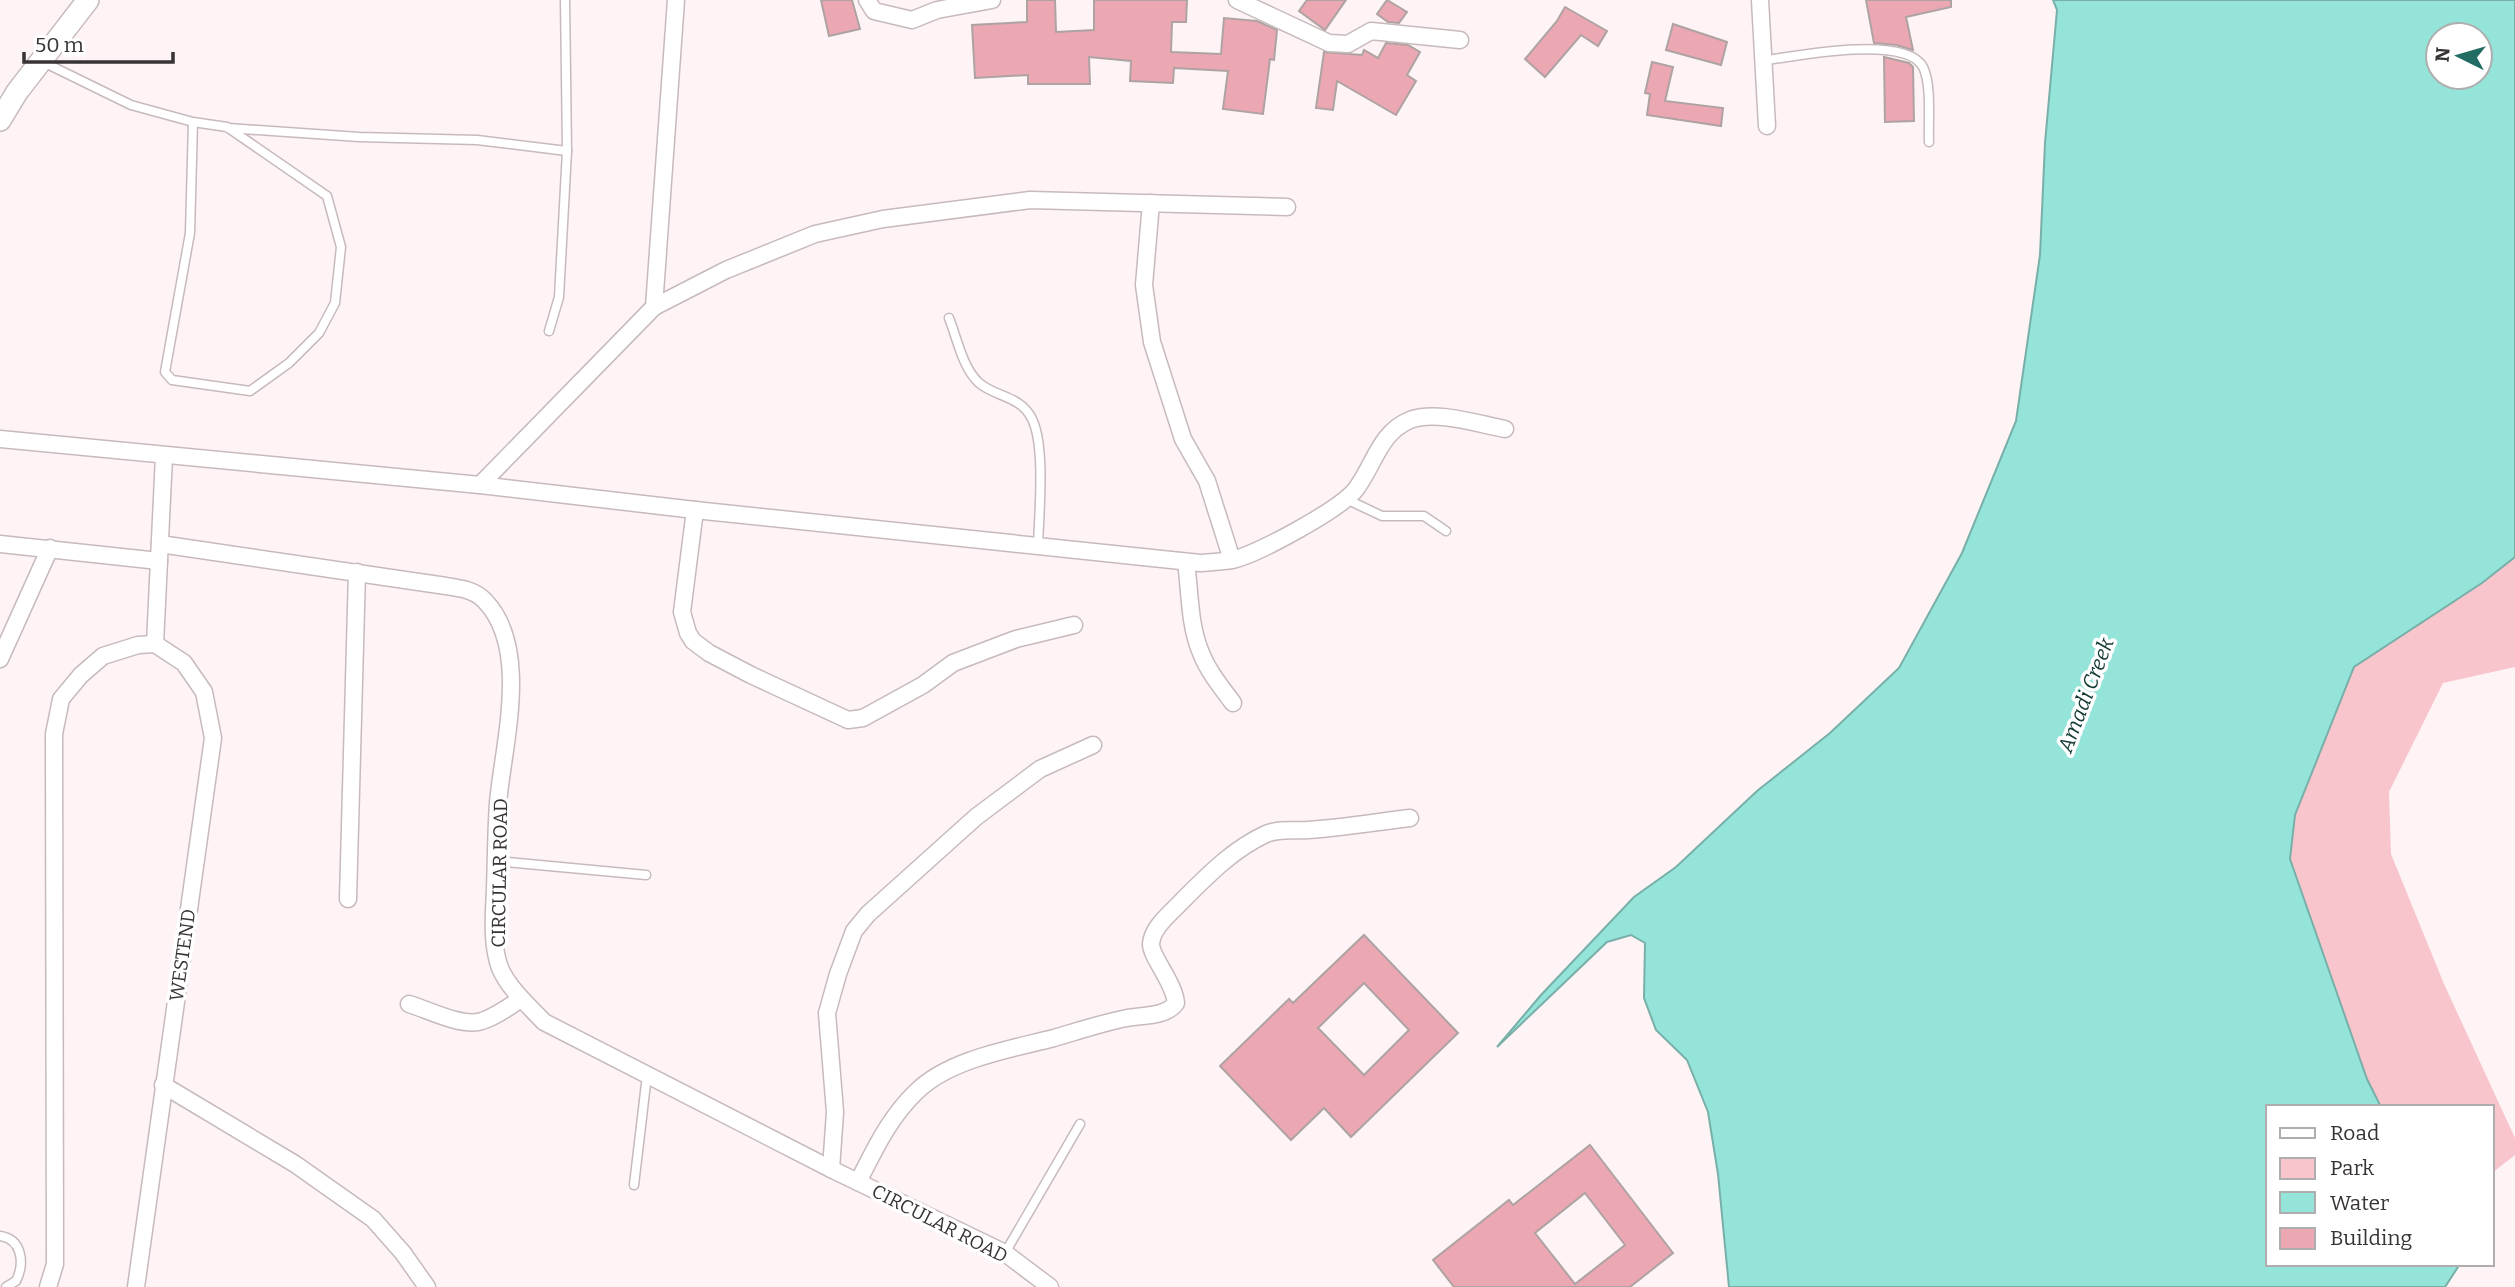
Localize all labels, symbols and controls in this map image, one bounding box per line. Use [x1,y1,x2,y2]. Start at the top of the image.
scale bar [24,21,173,65]
north arrow [2424,21,2494,91]
text: 50 m [35,32,84,58]
text: N [2430,46,2455,63]
water label: Amadi Creek [2052,634,2120,757]
street label: CIRCULAR ROAD [487,798,512,948]
street label: WESTEND [165,908,200,1003]
legend [2266,1105,2494,1266]
text: Road [2330,1120,2379,1146]
text: Park [2330,1155,2374,1181]
street label: CIRCULAR ROAD [868,1179,1012,1268]
text: Water [2330,1190,2389,1216]
text: Building [2330,1225,2413,1251]

